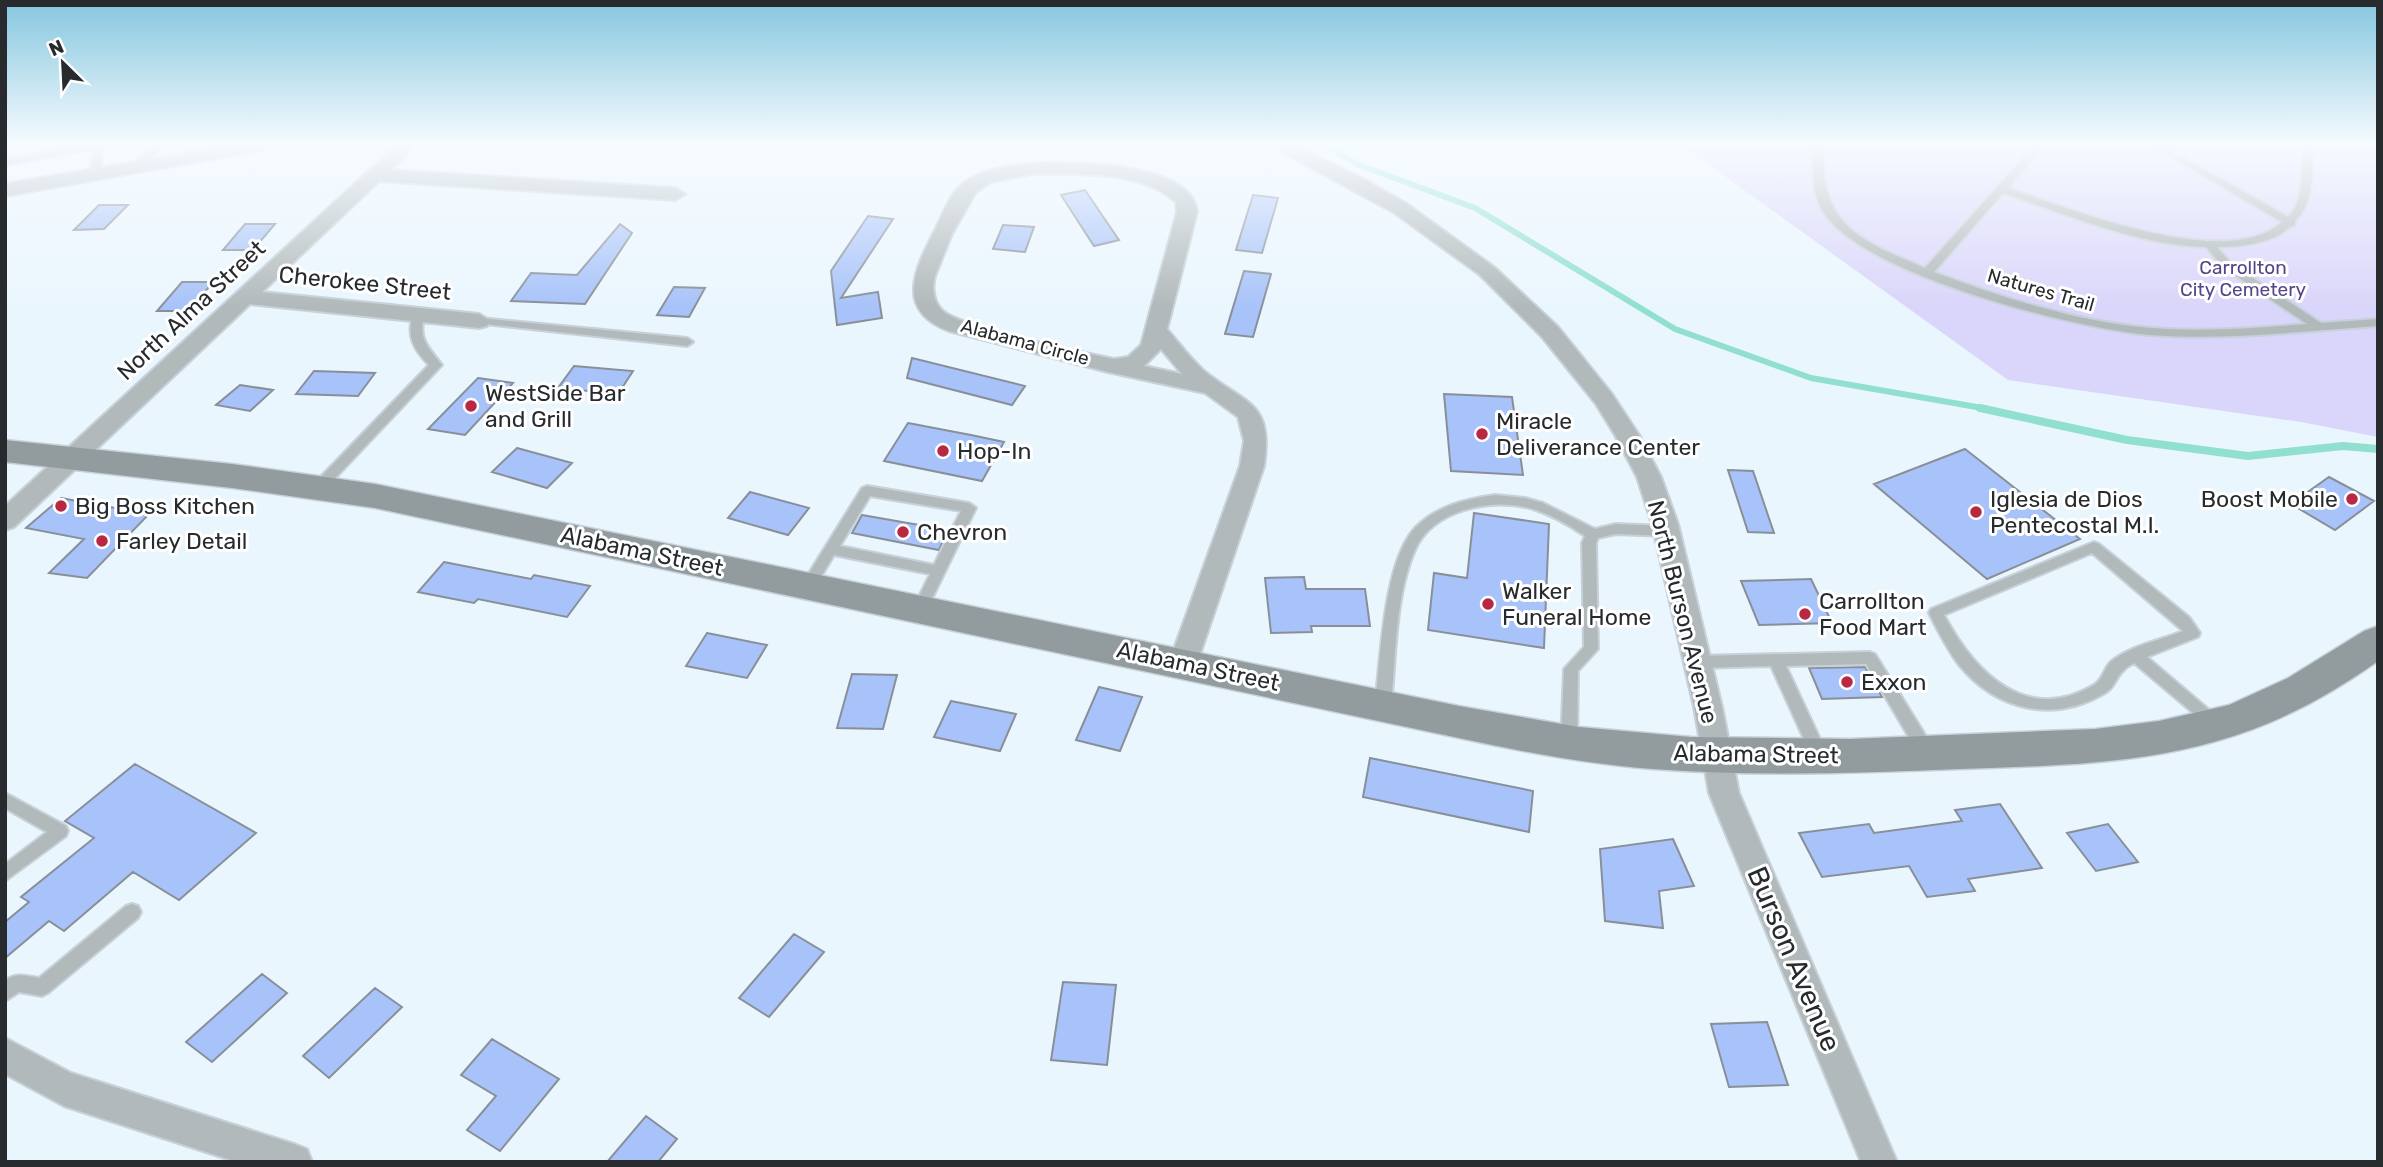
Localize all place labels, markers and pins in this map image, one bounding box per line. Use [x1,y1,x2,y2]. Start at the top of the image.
place label: WestSide Bar and Grill [485,379,626,433]
marker: WestSide Bar and Grill [463,398,479,414]
place label: Miracle Deliverance Center [1496,407,1700,461]
marker: Miracle Deliverance Center [1474,426,1490,442]
place label: Hop-In [957,437,1032,465]
marker: Hop-In [935,443,951,459]
place label: Iglesia de Dios Pentecostal M.I. [1990,485,2159,539]
place label: Boost Mobile [2201,485,2338,513]
marker: Boost Mobile [2344,491,2360,507]
place label: Big Boss Kitchen [75,492,255,520]
marker: Big Boss Kitchen [53,498,69,514]
marker: Iglesia de Dios Pentecostal M.I. [1968,504,1984,520]
place label: Chevron [917,518,1007,546]
marker: Chevron [895,524,911,540]
place label: Farley Detail [116,527,247,555]
marker: Farley Detail [94,533,110,549]
place label: Walker Funeral Home [1502,577,1651,631]
place label: Carrollton Food Mart [1819,587,1927,641]
marker: Walker Funeral Home [1480,596,1496,612]
marker: Carrollton Food Mart [1797,606,1813,622]
place label: Exxon [1861,668,1927,696]
marker: Exxon [1839,674,1855,690]

